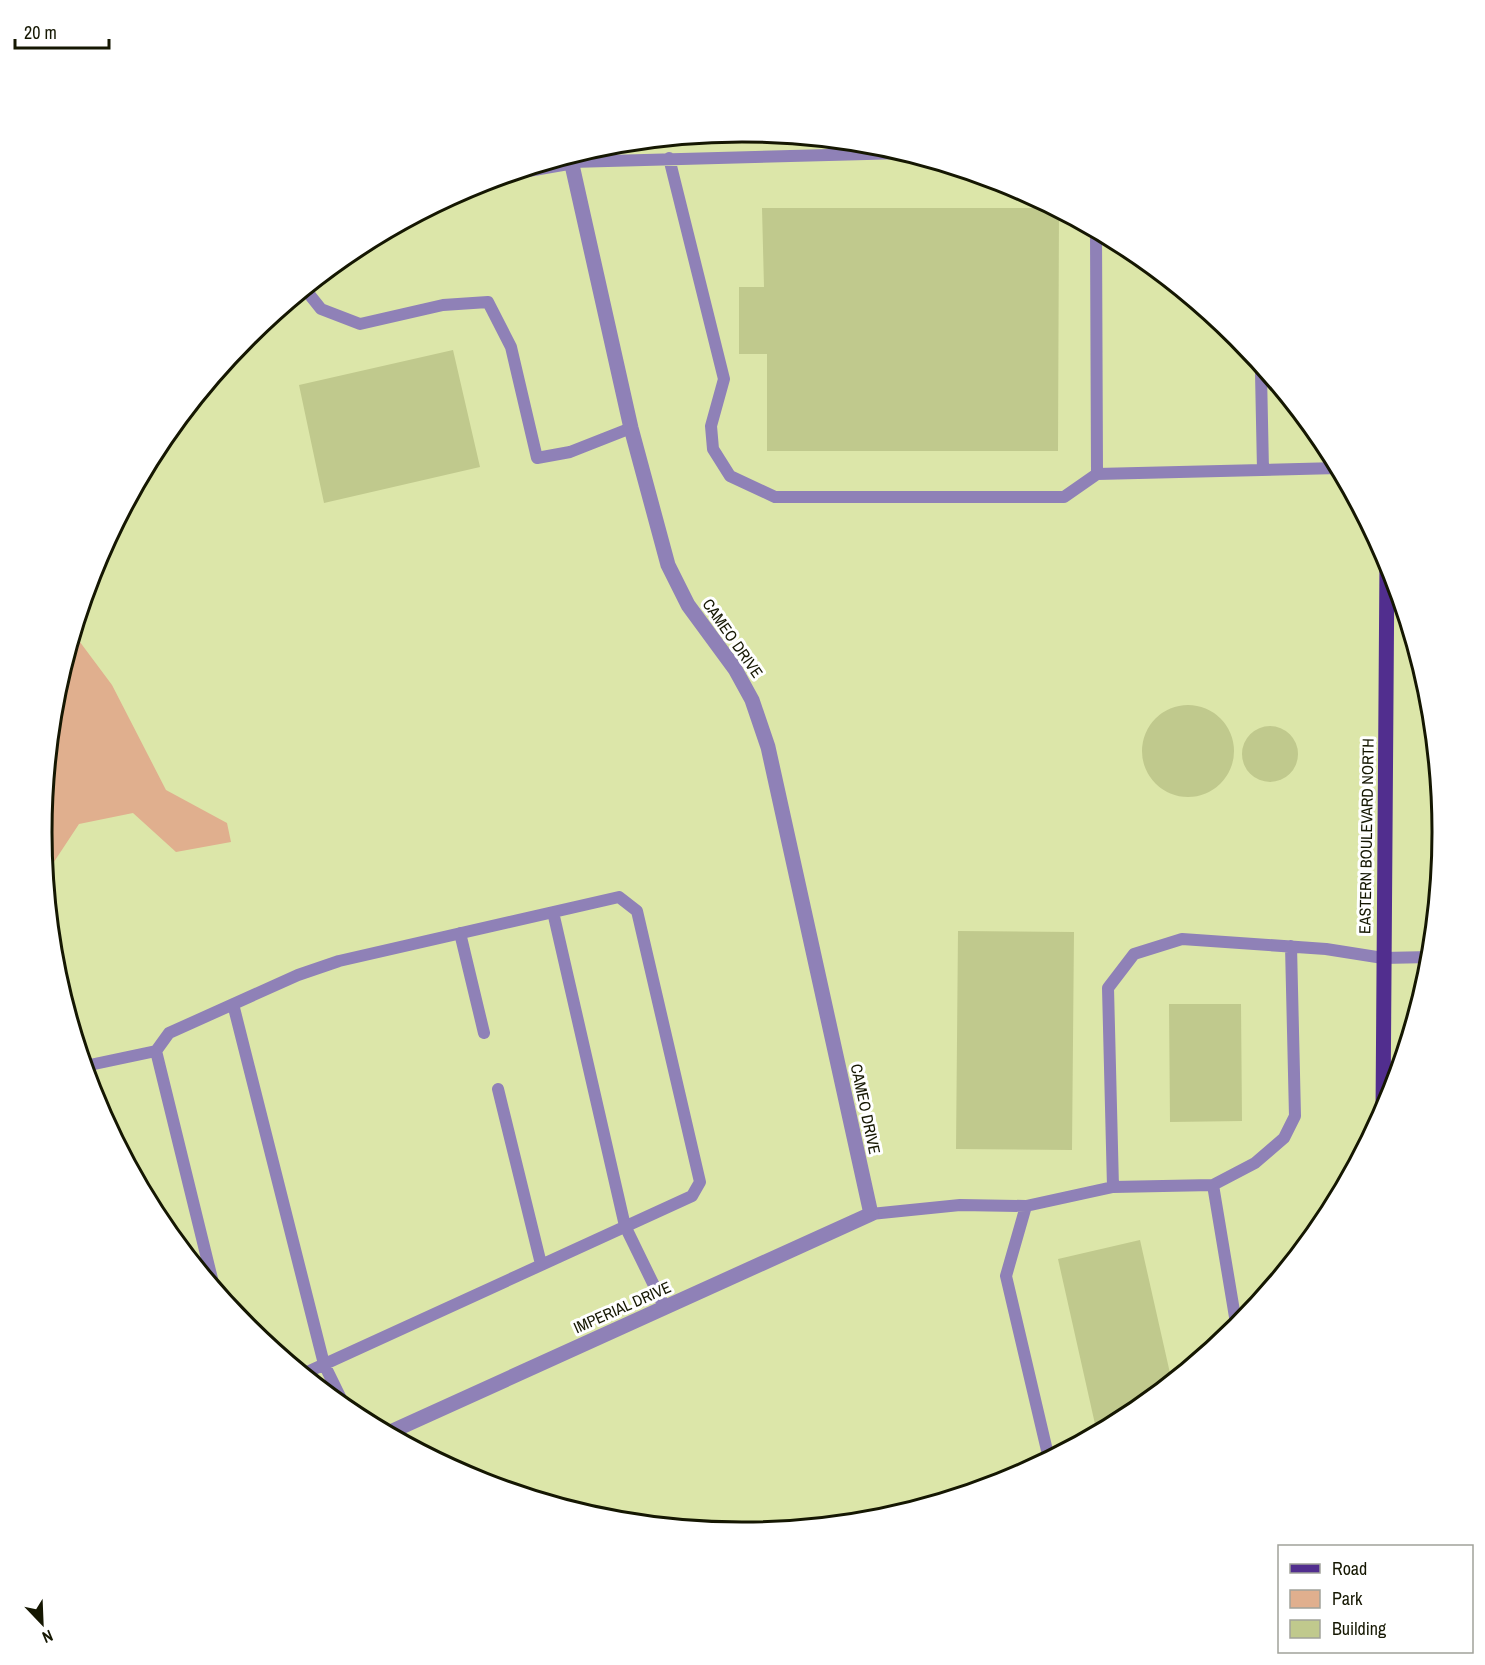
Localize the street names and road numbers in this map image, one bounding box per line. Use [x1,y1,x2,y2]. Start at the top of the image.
street label: CAMEO DRIVE [698,594,768,682]
street label: EASTERN BOULEVARD NORTH [1353,738,1379,934]
street label: CAMEO DRIVE [846,1062,886,1156]
street label: IMPERIAL DRIVE [570,1276,674,1338]

